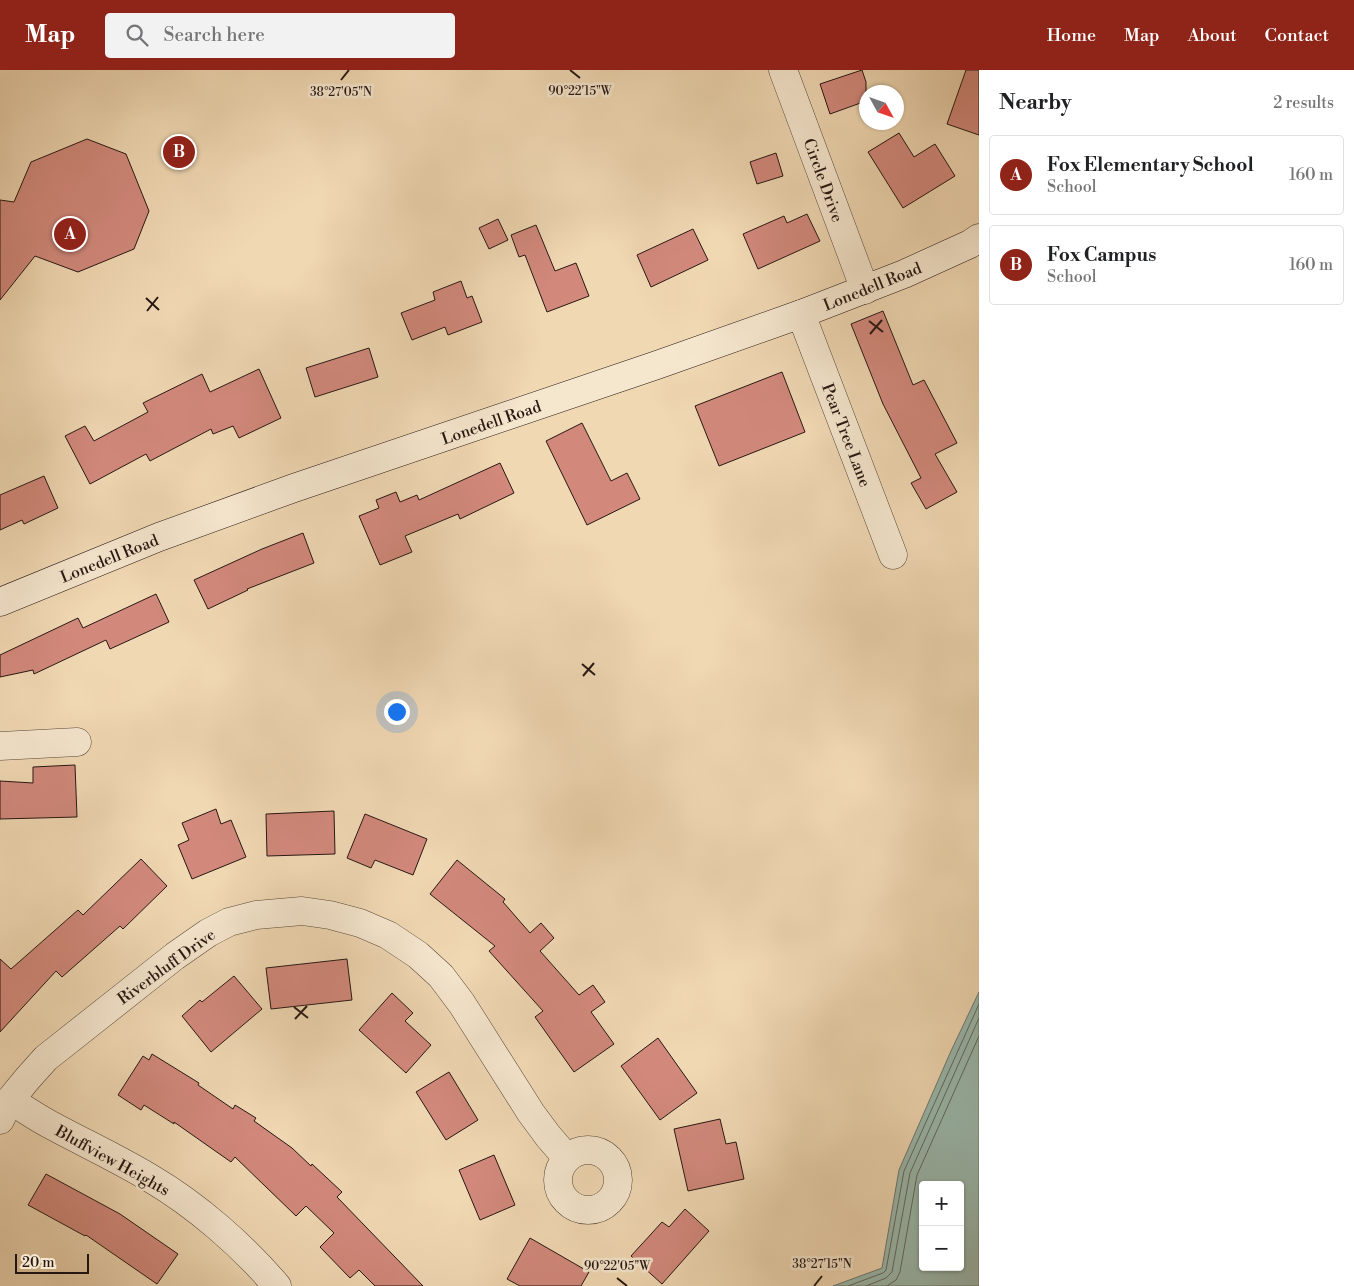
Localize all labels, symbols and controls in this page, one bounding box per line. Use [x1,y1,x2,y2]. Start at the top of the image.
search box [105,13,455,58]
text: Map [25,20,75,50]
icon: search [123,21,151,49]
text: Search here [163,23,265,47]
text: Home [1047,24,1096,47]
text: Map [1124,24,1160,47]
text: About [1188,24,1237,47]
text: Contact [1265,24,1329,47]
text: 90°22'15"W [548,84,613,99]
text: 38°27'05"N [310,85,372,100]
north arrow [859,85,904,130]
text: Nearby [999,90,1072,116]
text: 2 results [1273,93,1334,113]
pin: B [163,133,195,171]
street label: Circle Drive [799,136,847,225]
text: Fox Elementary School [1047,153,1254,177]
text: A [1010,165,1022,185]
text: 160 m [1289,165,1333,185]
text: School [1047,177,1096,197]
pin: A [54,215,86,253]
text: Fox Campus [1047,243,1156,267]
text: B [1010,255,1022,275]
text: 160 m [1289,255,1333,275]
street label: Lonedell Road [820,258,924,316]
text: School [1047,267,1096,287]
street label: Pear Tree Lane [817,381,875,490]
street label: Lonedell Road [439,397,544,449]
street label: Lonedell Road [57,530,161,588]
your location [384,699,410,725]
street label: Riverbluff Drive [114,925,219,1009]
street label: Bluffview Heights [51,1121,173,1201]
map controls [919,1181,964,1271]
button: + [919,1181,964,1226]
button: − [919,1226,964,1271]
scale bar [15,1251,89,1274]
text: 20 m [22,1254,54,1272]
text: 38°27'15"N [792,1257,852,1272]
text: 90°22'05"W [584,1259,651,1274]

